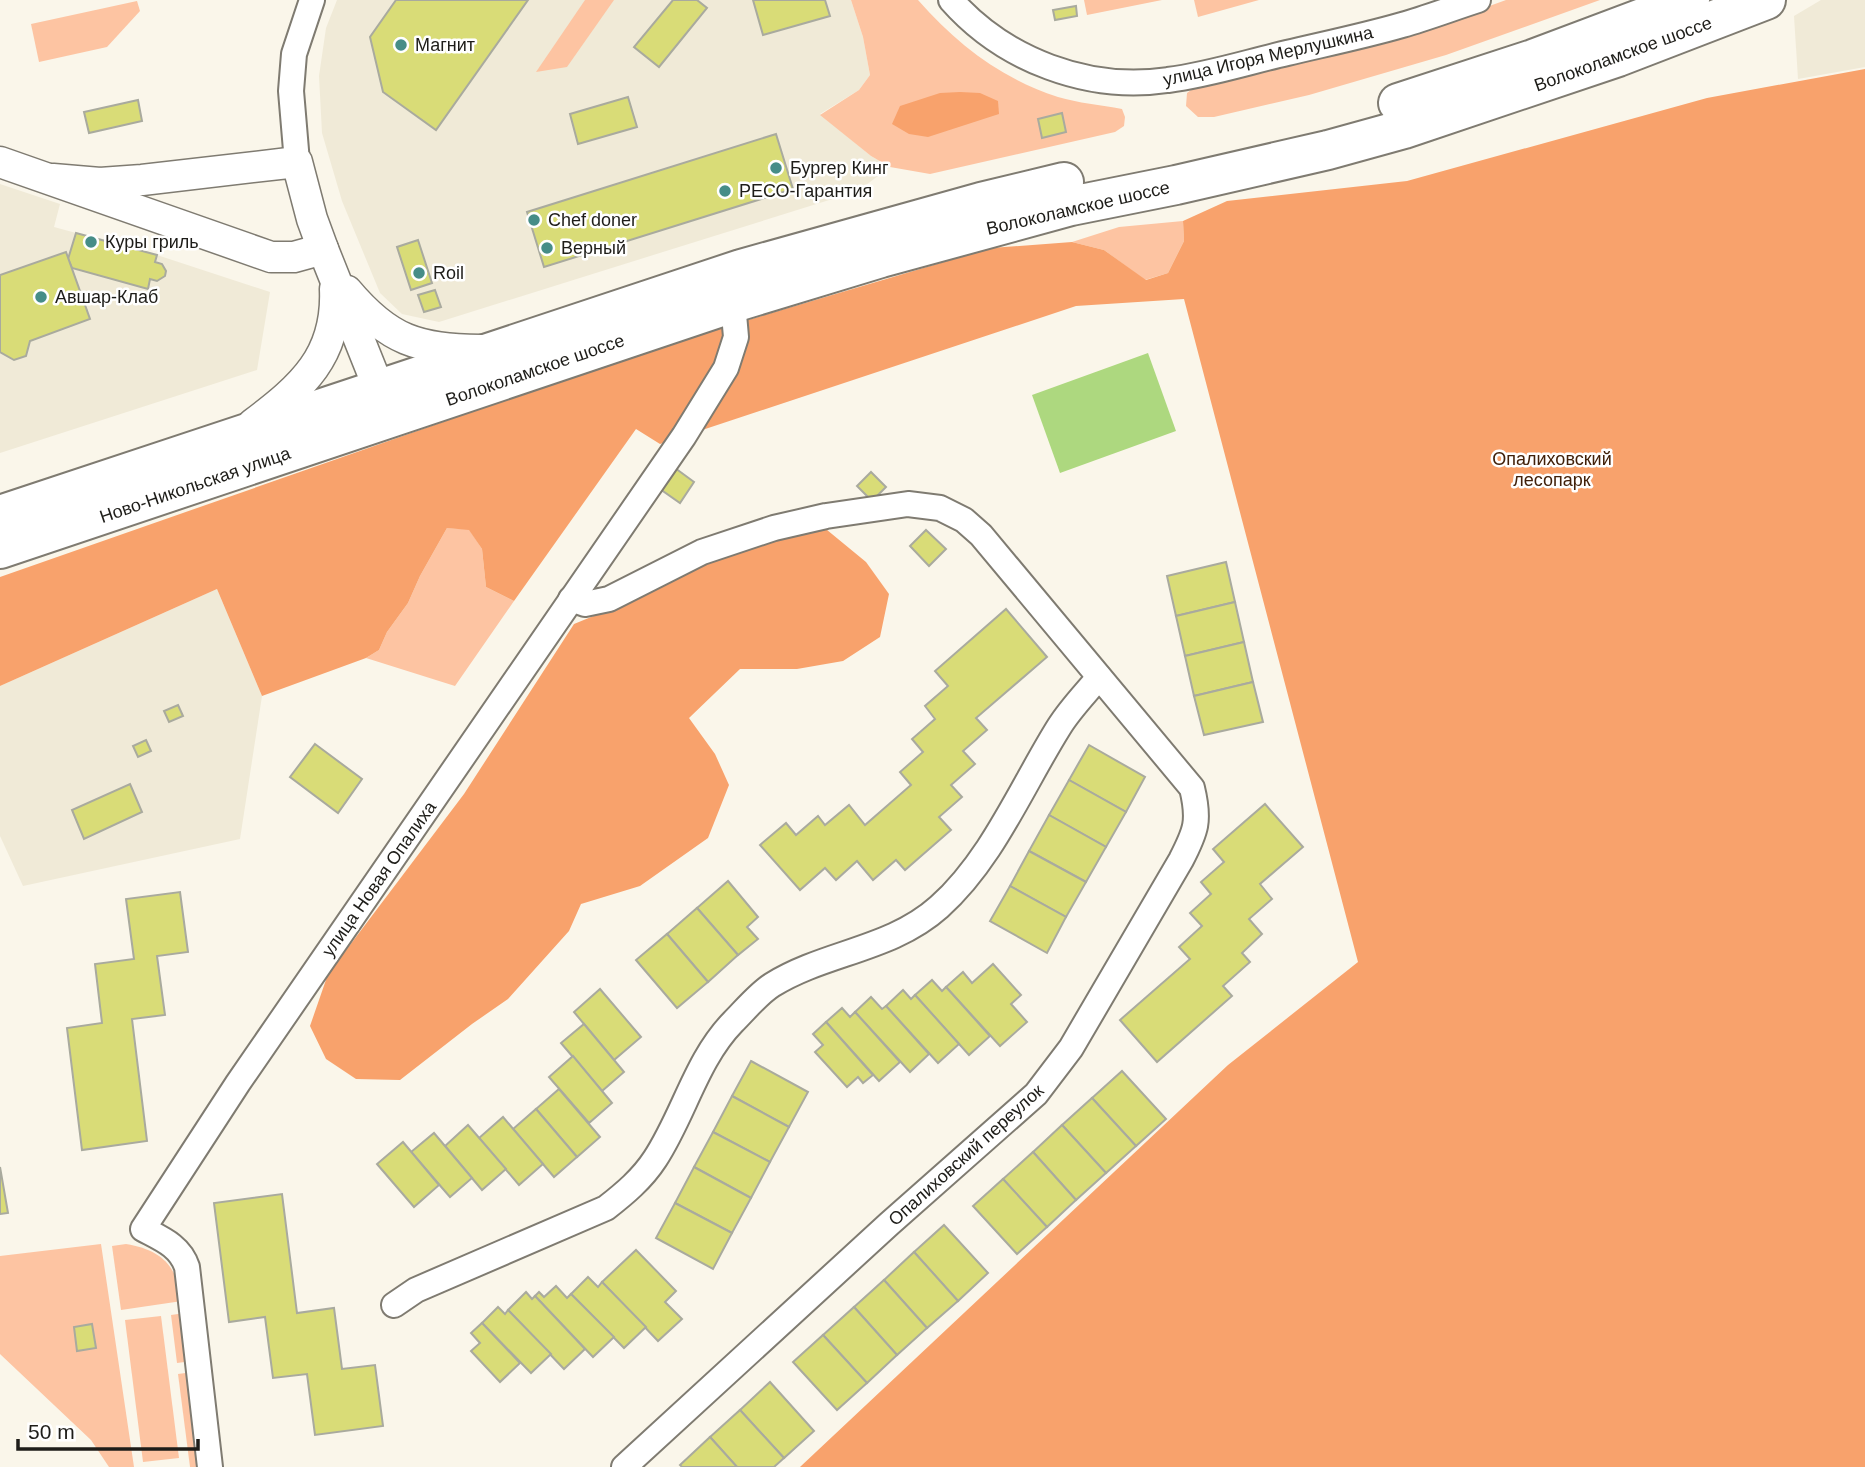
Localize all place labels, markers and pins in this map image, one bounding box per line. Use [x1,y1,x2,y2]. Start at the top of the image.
place label: Магнит [415,35,475,55]
marker: Магнит [393,37,409,53]
place label: Бургер Кинг [790,158,889,178]
marker: Бургер Кинг [768,160,784,176]
place label: РЕСО-Гарантия [739,181,872,201]
marker: РЕСО-Гарантия [717,183,733,199]
place label: Chef doner [548,210,637,230]
marker: Chef doner [526,212,542,228]
place label: Куры гриль [105,232,199,252]
marker: Куры гриль [83,234,99,250]
place label: Верный [561,238,626,258]
marker: Верный [539,240,555,256]
place label: Roil [433,263,464,283]
marker: Roil [411,265,427,281]
place label: Авшар-Клаб [55,287,158,307]
marker: Авшар-Клаб [33,289,49,305]

